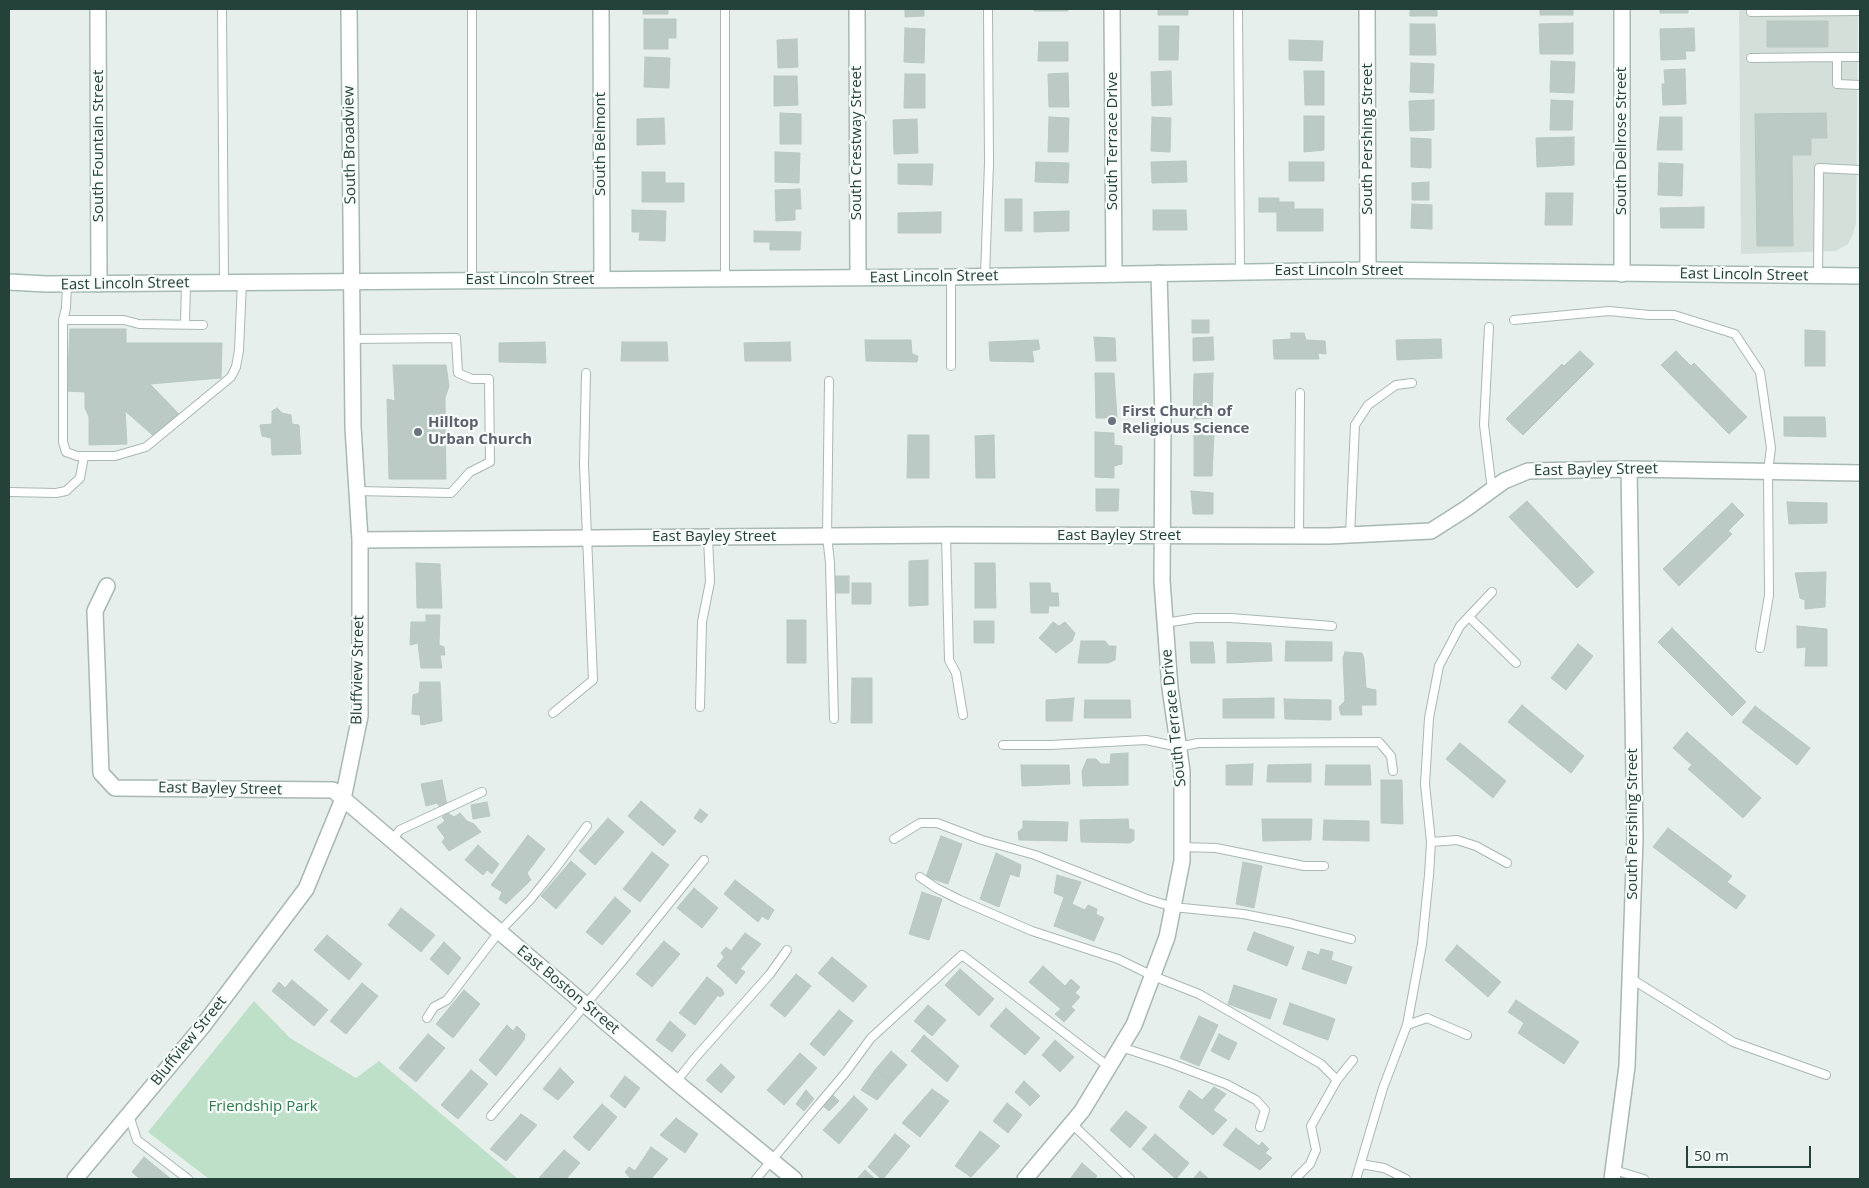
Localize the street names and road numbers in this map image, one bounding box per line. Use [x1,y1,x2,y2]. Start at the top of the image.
street label: South Pershing Street [1359,63,1377,215]
street label: South Crestway Street [848,66,866,220]
street label: South Dellrose Street [1613,67,1631,215]
street label: South Fountain Street [90,70,108,222]
street label: South Terrace Drive [1104,72,1122,210]
street label: South Broadview [340,86,360,204]
street label: South Belmont [592,92,610,196]
street label: East Lincoln Street [1275,262,1403,280]
street label: East Lincoln Street [1679,265,1809,285]
street label: East Lincoln Street [869,267,999,287]
street label: East Lincoln Street [466,271,594,289]
street label: East Lincoln Street [60,274,190,294]
street label: East Bayley Street [1534,460,1658,480]
street label: East Bayley Street [1057,527,1181,545]
street label: East Bayley Street [652,528,776,546]
street label: Bluffview Street [348,615,368,725]
street label: South Terrace Drive [1158,648,1190,788]
street label: South Pershing Street [1624,748,1642,900]
street label: East Bayley Street [158,779,282,799]
street label: East Boston Street [513,942,623,1038]
street label: Bluffview Street [147,993,231,1089]

